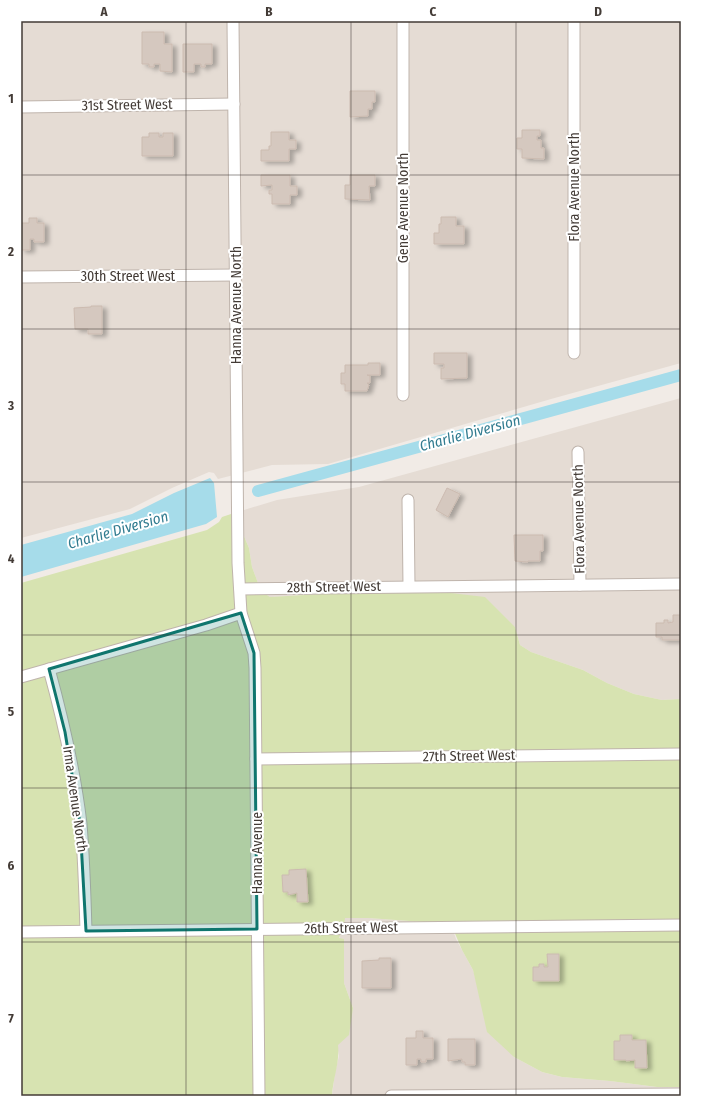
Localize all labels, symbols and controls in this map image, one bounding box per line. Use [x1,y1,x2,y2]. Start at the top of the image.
text: A [99,4,108,19]
text: B [265,4,273,19]
text: C [430,4,437,19]
text: D [594,4,602,19]
text: 1 [8,91,14,106]
street label: 31st Street West [81,96,173,114]
street label: Flora Avenue North [566,132,583,242]
street label: Gene Avenue North [395,153,412,263]
text: 2 [7,244,14,259]
street label: Hanna Avenue North [228,246,245,364]
street label: 30th Street West [81,268,176,285]
text: 3 [7,398,14,413]
water label: Charlie Diversion [418,411,522,455]
street label: Flora Avenue North [570,464,588,574]
water label: Charlie Diversion [66,507,170,553]
text: 4 [8,551,15,566]
street label: 28th Street West [287,578,382,596]
text: 5 [8,704,14,719]
street label: Irma Avenue North [59,745,91,853]
street label: 27th Street West [423,747,516,765]
street label: Hanna Avenue [249,812,266,894]
text: 6 [8,858,15,873]
street label: 26th Street West [304,919,399,937]
text: 7 [8,1011,14,1026]

